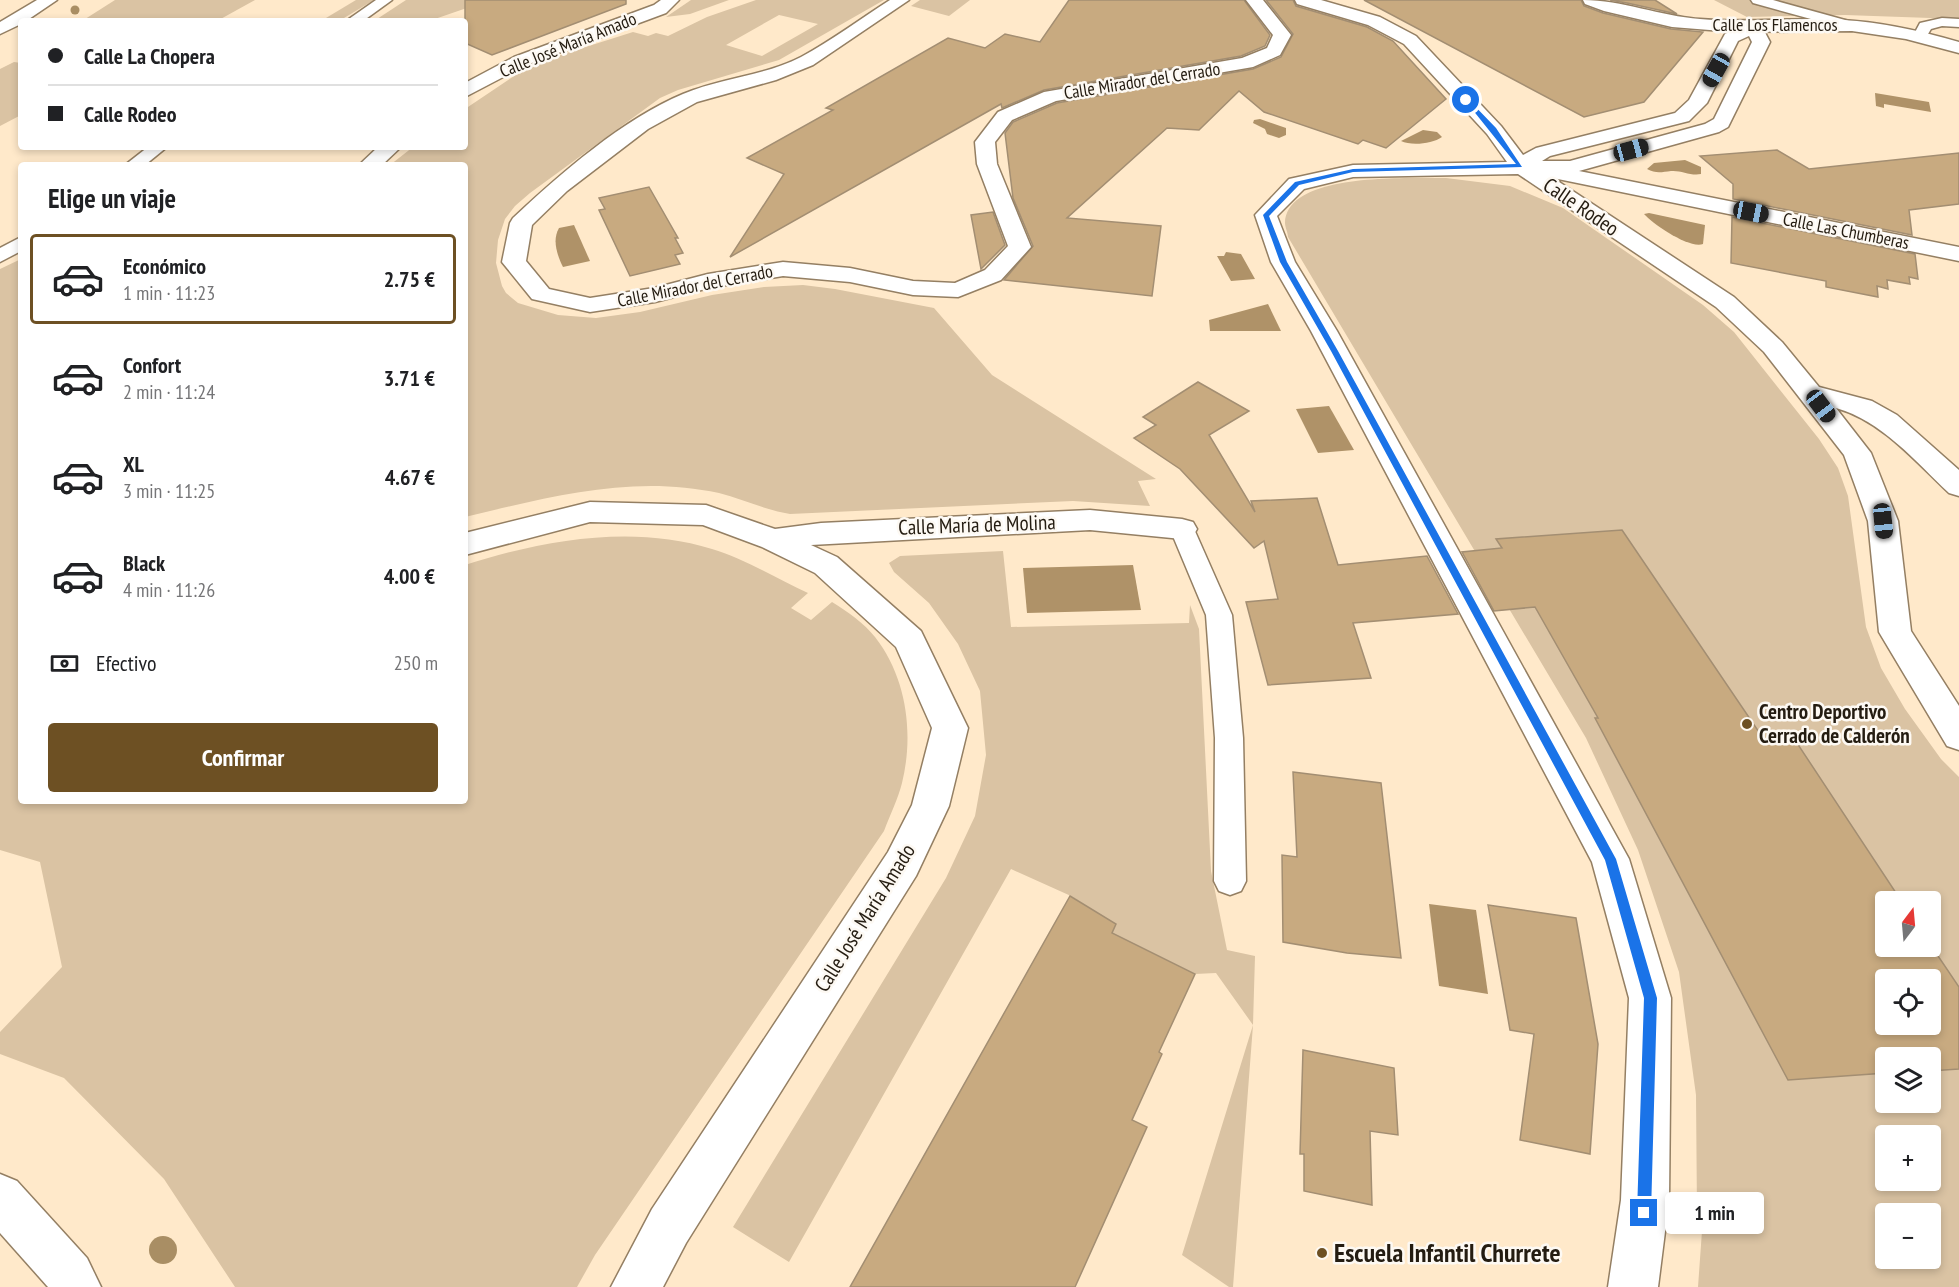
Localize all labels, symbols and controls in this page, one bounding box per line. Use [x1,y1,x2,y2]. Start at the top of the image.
street label: Calle José María Amado [496,7,640,82]
street label: Calle Los Flamencos [1712,13,1838,36]
text: Calle La Chopera [84,42,215,70]
car [1699,50,1733,90]
street label: Calle Mirador del Cerrado [1062,57,1222,104]
route start [1452,86,1479,113]
text: Calle Rodeo [84,100,177,128]
car [1611,137,1651,163]
street label: Calle Rodeo [1538,171,1624,242]
text: Elige un viaje [48,181,176,215]
car [1732,200,1770,224]
street label: Calle Las Chumberas [1781,207,1911,254]
icon: car [51,252,105,306]
text: Económico [123,252,206,280]
street label: Calle Mirador del Cerrado [615,259,775,312]
text: 2.75 € [384,265,435,293]
text: 1 min · 11:23 [123,280,215,306]
icon: car [51,351,105,405]
text: Confort [123,351,181,379]
text: 3.71 € [384,364,435,392]
text: 2 min · 11:24 [123,379,215,405]
car [1803,386,1839,426]
icon: car [51,450,105,504]
text: XL [123,450,144,478]
text: 4.67 € [385,463,435,491]
text: 3 min · 11:25 [123,478,215,504]
car [1872,502,1894,540]
street label: Calle María de Molina [898,508,1056,541]
icon: car [51,549,105,603]
text: Black [123,549,165,577]
text: 4.00 € [384,562,435,590]
text: 4 min · 11:26 [123,577,215,603]
icon: cash [48,647,81,680]
text: Efectivo [96,649,157,677]
text: 250 m [394,650,438,676]
place label: Centro Deportivo Cerrado de Calderón [1759,698,1910,749]
marker: Centro Deportivo Cerrado de Calderón [1740,717,1754,731]
button: Confirmar [48,723,438,792]
street label: Calle José María Amado [808,839,921,997]
north arrow [1875,891,1941,957]
map controls [1875,891,1941,1269]
button: locate [1875,969,1941,1035]
button: layers [1875,1047,1941,1113]
button: + [1875,1125,1941,1191]
callout: 1 min [1665,1192,1764,1234]
route end [1630,1199,1657,1226]
text: 1 min [1694,1200,1735,1226]
button: − [1875,1203,1941,1269]
place label: Escuela Infantil Churrete [1334,1236,1561,1269]
marker: Escuela Infantil Churrete [1315,1246,1329,1260]

